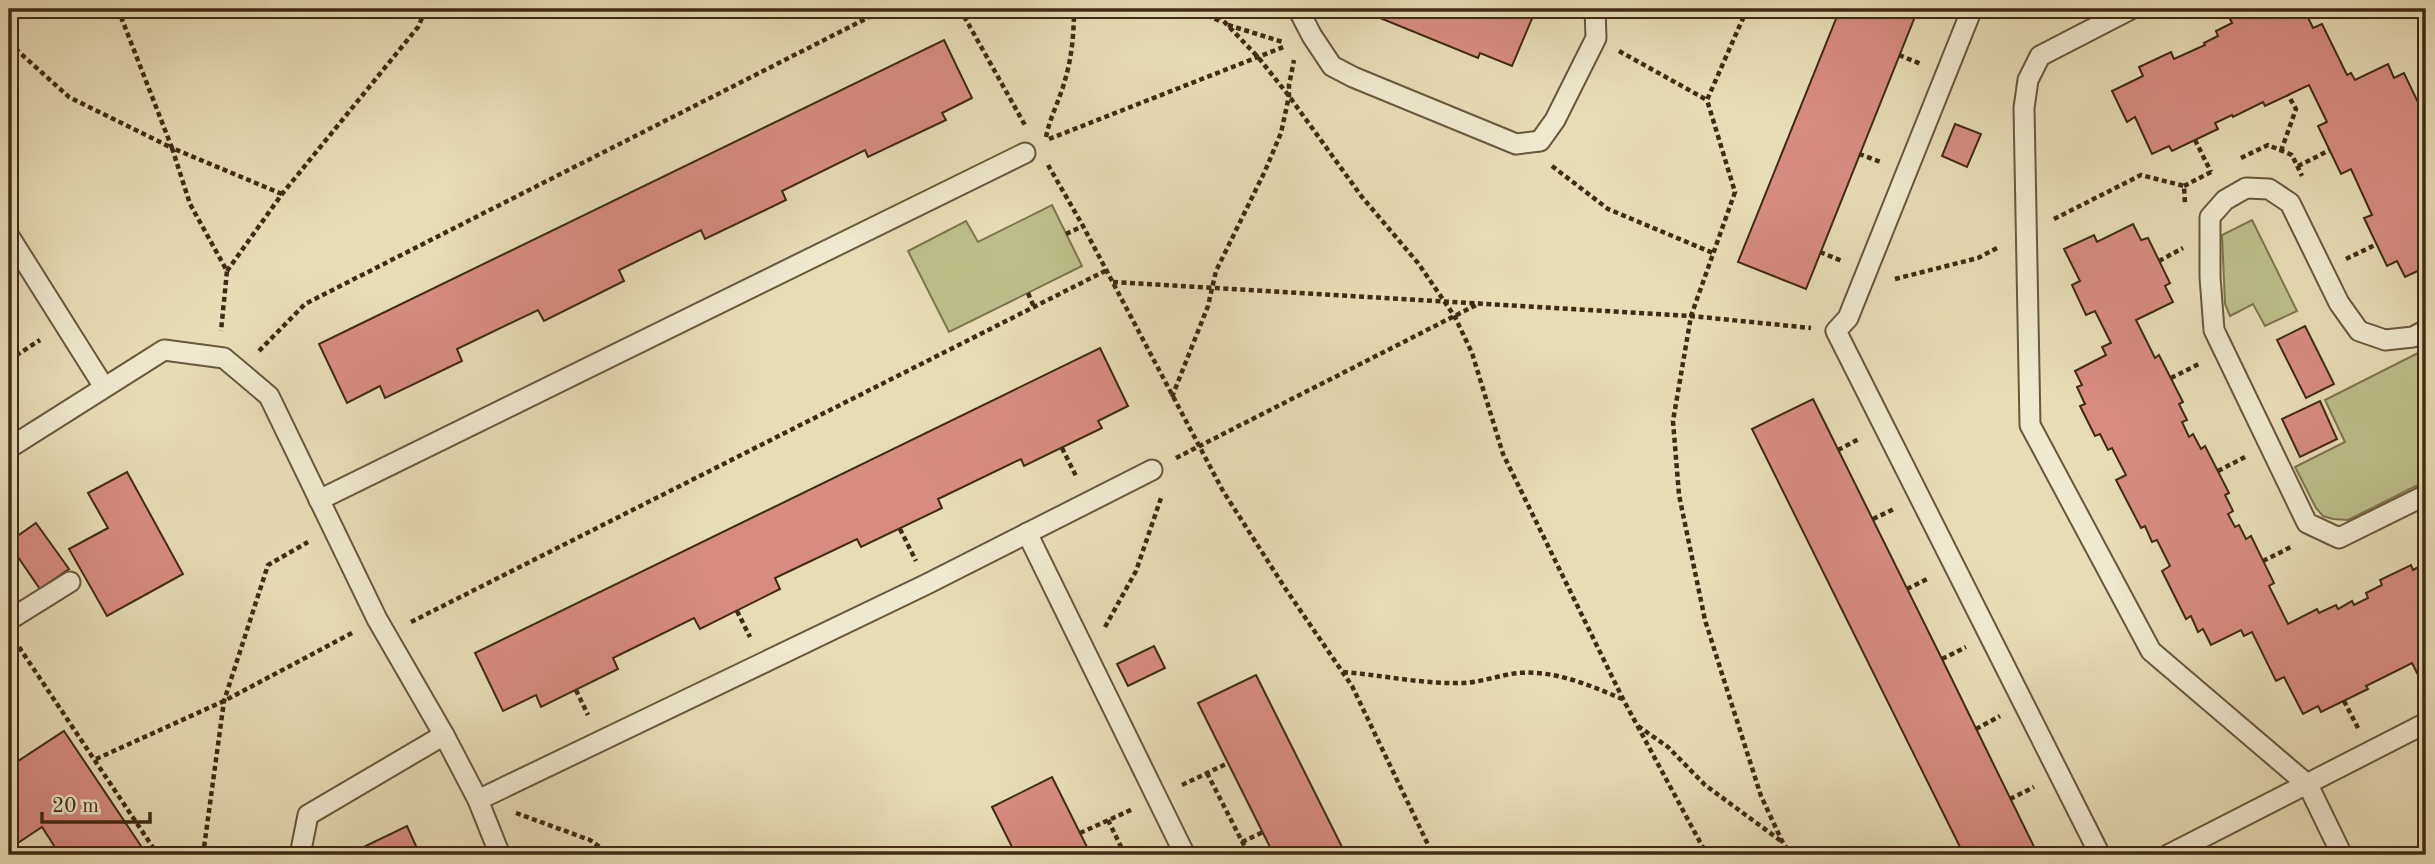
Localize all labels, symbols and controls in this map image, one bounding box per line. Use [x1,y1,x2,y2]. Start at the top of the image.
scale bar [42,780,150,824]
text: 20 m [52,796,99,817]

